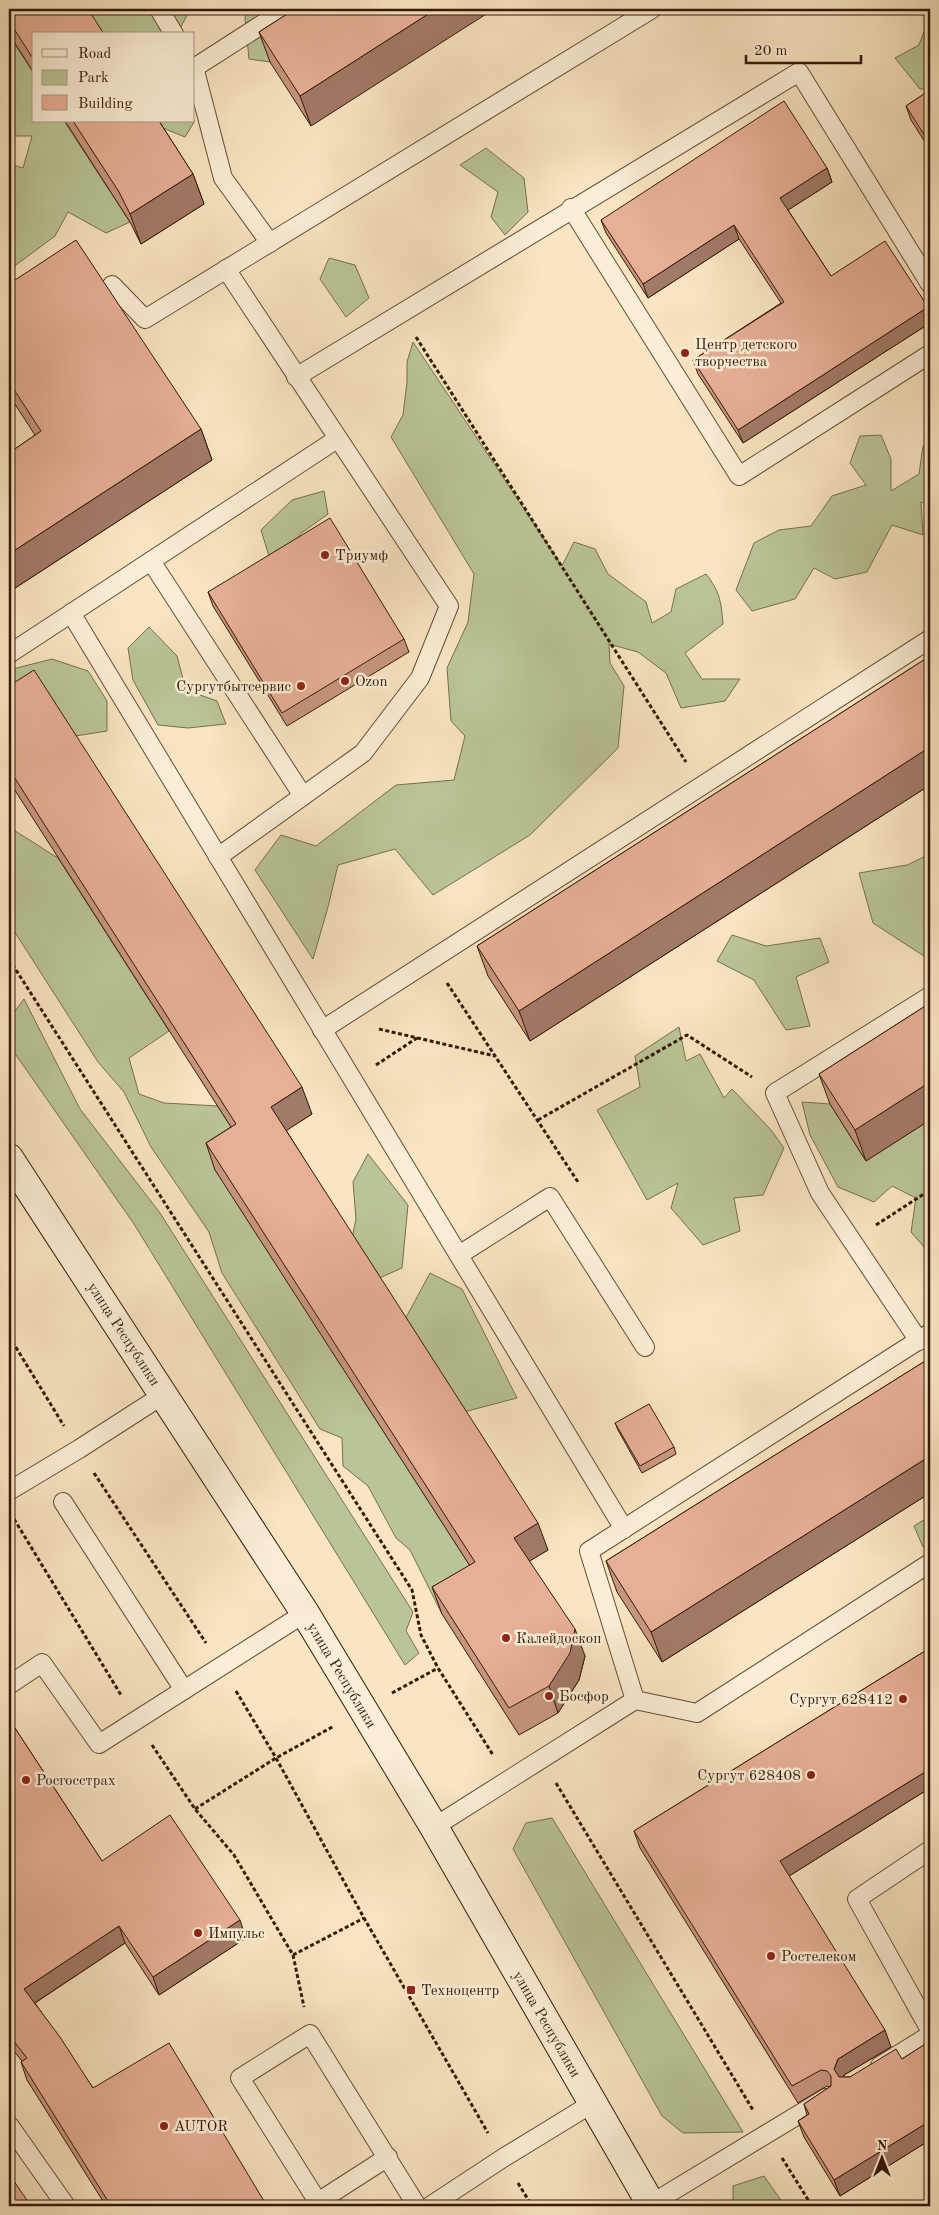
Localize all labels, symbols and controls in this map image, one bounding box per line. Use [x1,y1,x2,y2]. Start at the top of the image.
legend [32,32,195,122]
scale bar [746,32,862,64]
text: 20 m [754,44,788,59]
text: Road [78,47,112,62]
text: Park [78,71,109,86]
text: Building [78,97,133,112]
place label: Центр детского творчества [695,338,797,370]
marker: Центр детского творчества [679,347,691,359]
marker: Триумф [319,549,331,561]
place label: Триумф [335,549,388,564]
marker: Ozon [339,675,351,687]
place label: Ozon [355,675,388,690]
place label: Сургутбытсервис [176,680,291,695]
marker: Сургутбытсервис [295,680,307,692]
street label: улица Республики [84,1280,162,1389]
street label: улица Республики [303,1620,378,1731]
marker: Калейдоскоп [500,1632,512,1644]
place label: Калейдоскоп [516,1632,601,1647]
marker: Босфор [543,1690,555,1702]
place label: Босфор [559,1690,609,1705]
place label: Сургут 628412 [789,1693,893,1708]
marker: Сургут 628412 [897,1693,909,1705]
place label: Сургут 628408 [697,1769,801,1784]
marker: Сургут 628408 [805,1769,817,1781]
marker: Росгосстрах [20,1774,32,1786]
place label: Росгосстрах [36,1774,116,1789]
marker: Импульс [192,1927,204,1939]
place label: Импульс [208,1927,265,1942]
marker: Ростелеком [765,1950,777,1962]
place label: Ростелеком [781,1950,857,1965]
street label: улица Республики [509,1969,582,2081]
marker: Техноцентр [405,1984,417,1996]
place label: Техноцентр [421,1984,499,1999]
marker: AUTOR [158,2120,170,2132]
place label: AUTOR [174,2120,228,2135]
north arrow [856,2132,906,2182]
text: N [877,2139,888,2153]

